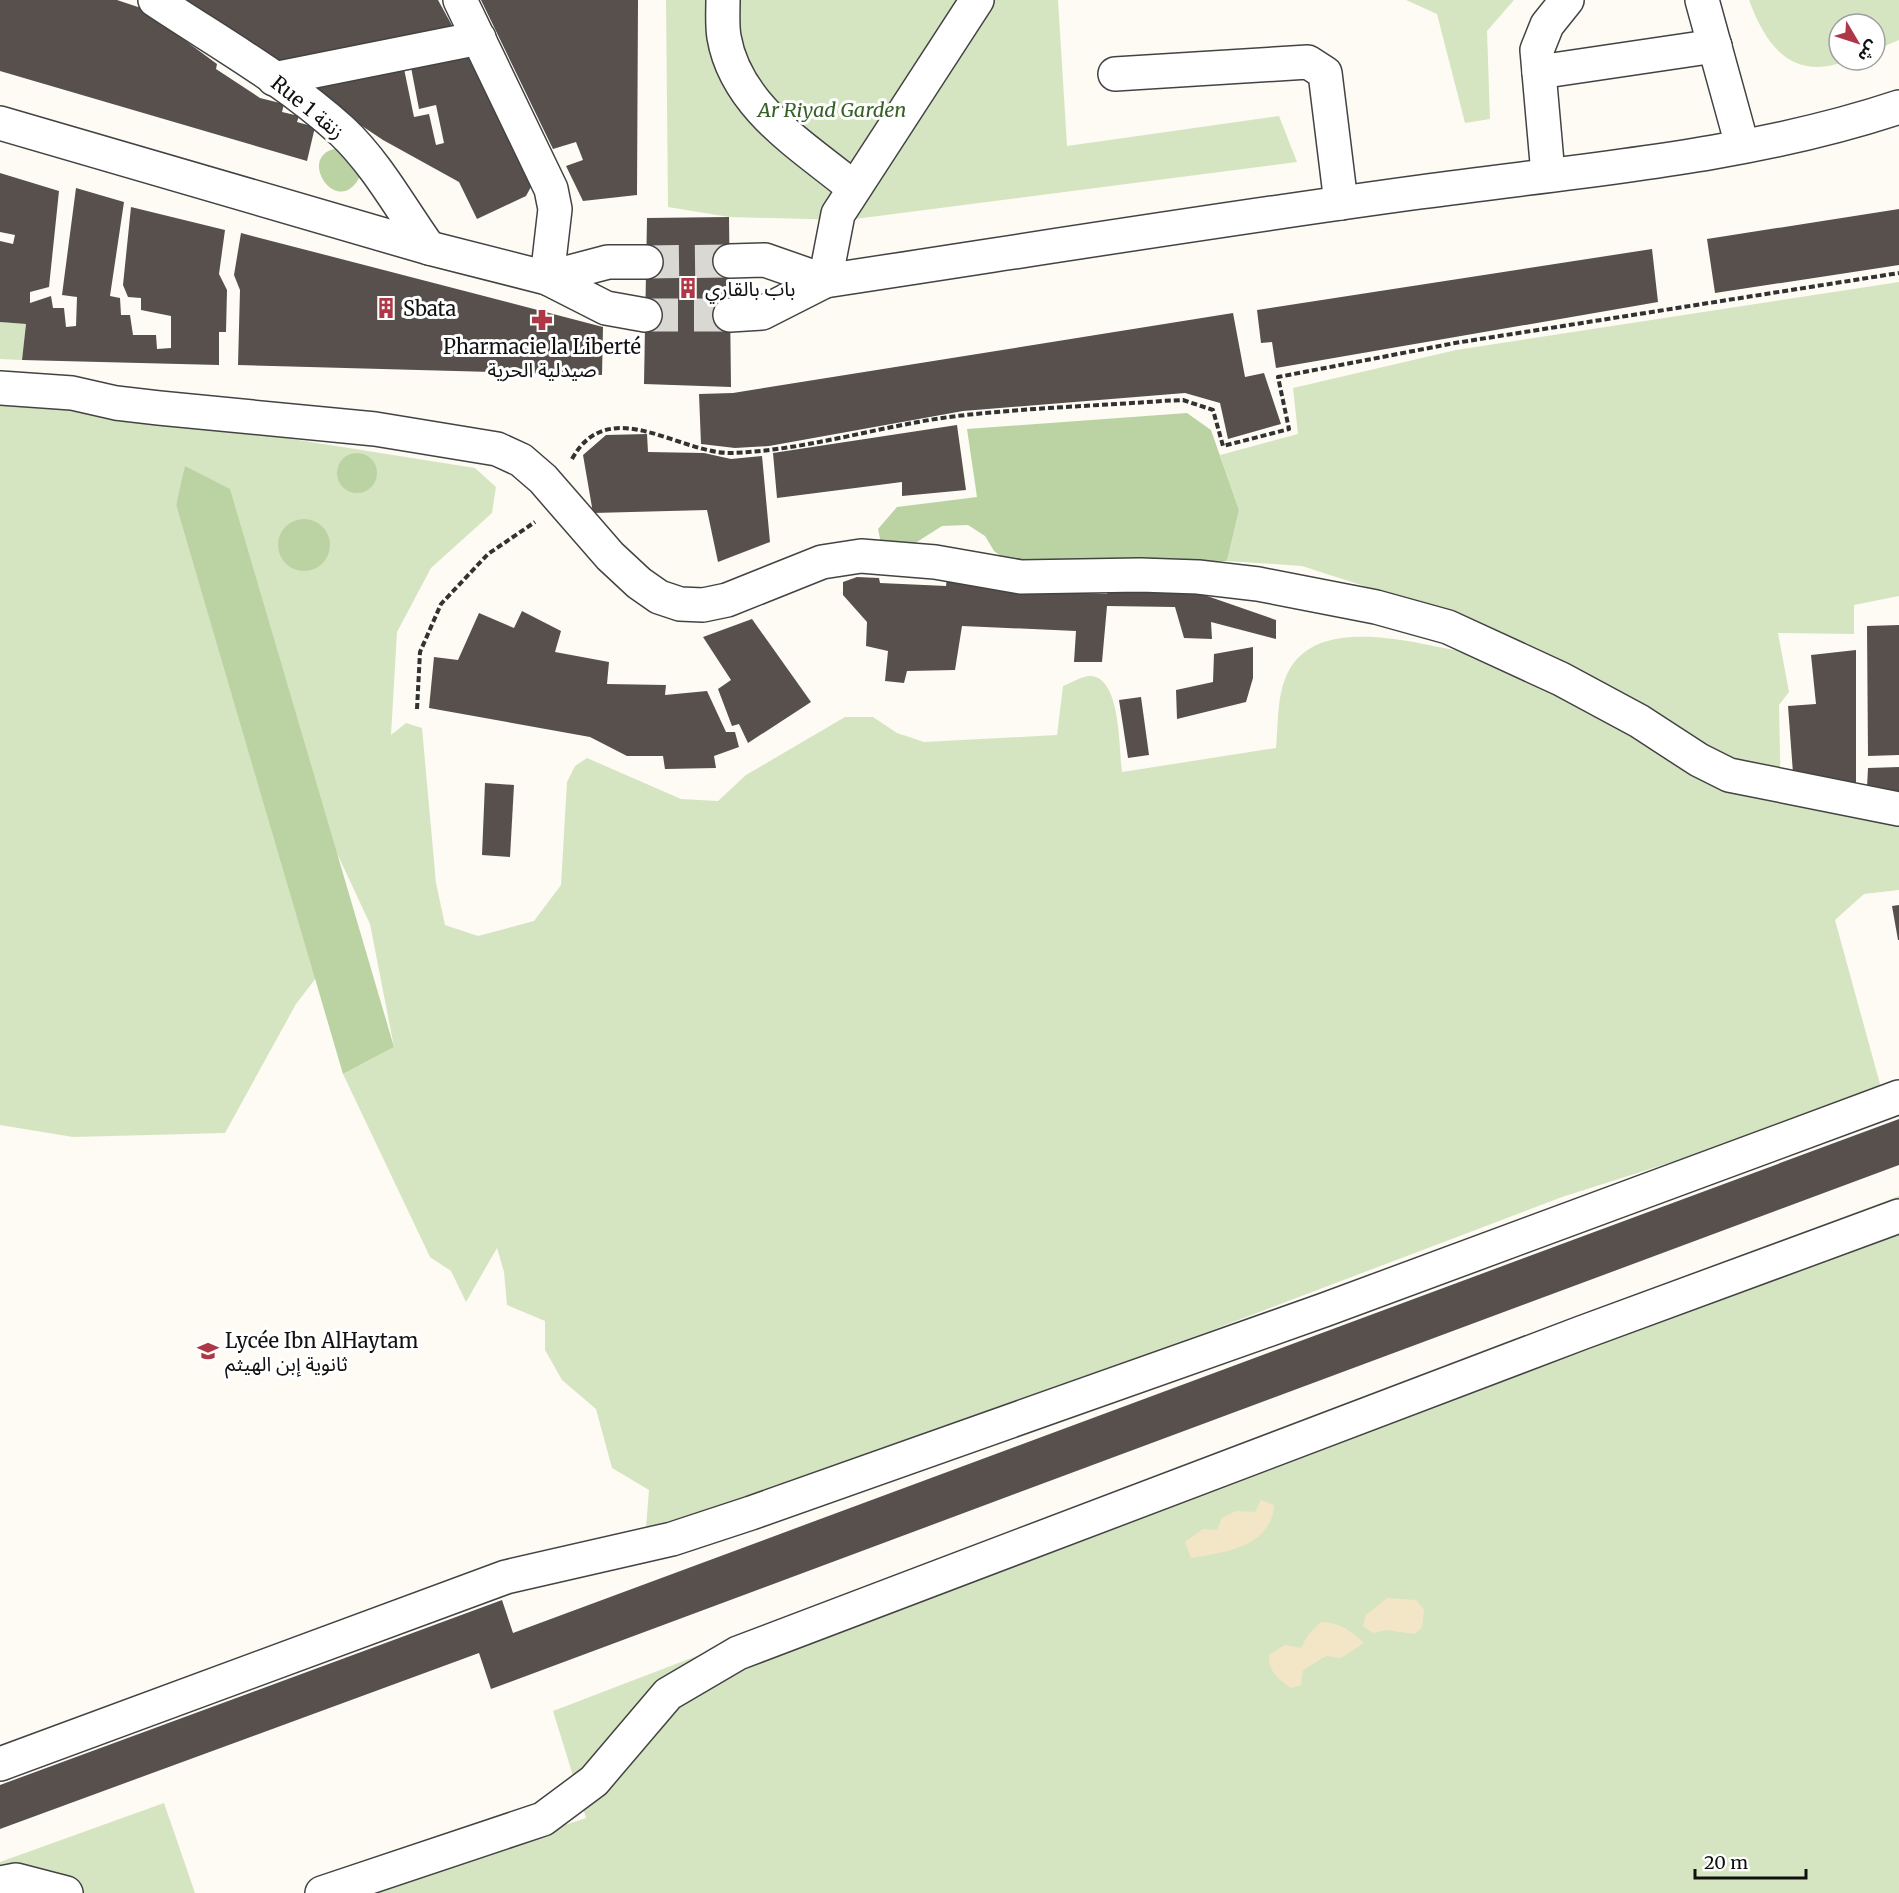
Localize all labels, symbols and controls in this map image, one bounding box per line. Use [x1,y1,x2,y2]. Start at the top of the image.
north arrow [1827,12,1887,72]
text: ش [1854,37,1883,66]
street label: Rue 1 زنقة [266,70,350,144]
park label: Ar Riyad Garden [756,97,906,122]
building icon: باب بالقاري [676,276,700,300]
place label: باب بالقاري [705,276,795,304]
building icon: Sbata [374,296,398,320]
place label: Sbata [403,296,457,321]
pharmacy icon: Pharmacie la Liberté صيدلية الحرية [530,308,554,332]
place label: Pharmacie la Liberté صيدلية الحرية [443,334,641,382]
place label: Lycée Ibn AlHaytam ثانوية إبن الهيثم [225,1328,418,1379]
school or university icon: Lycée Ibn AlHaytam ثانوية إبن الهيثم [196,1339,220,1363]
scale bar [1695,1842,1806,1880]
text: 20 m [1704,1851,1748,1874]

